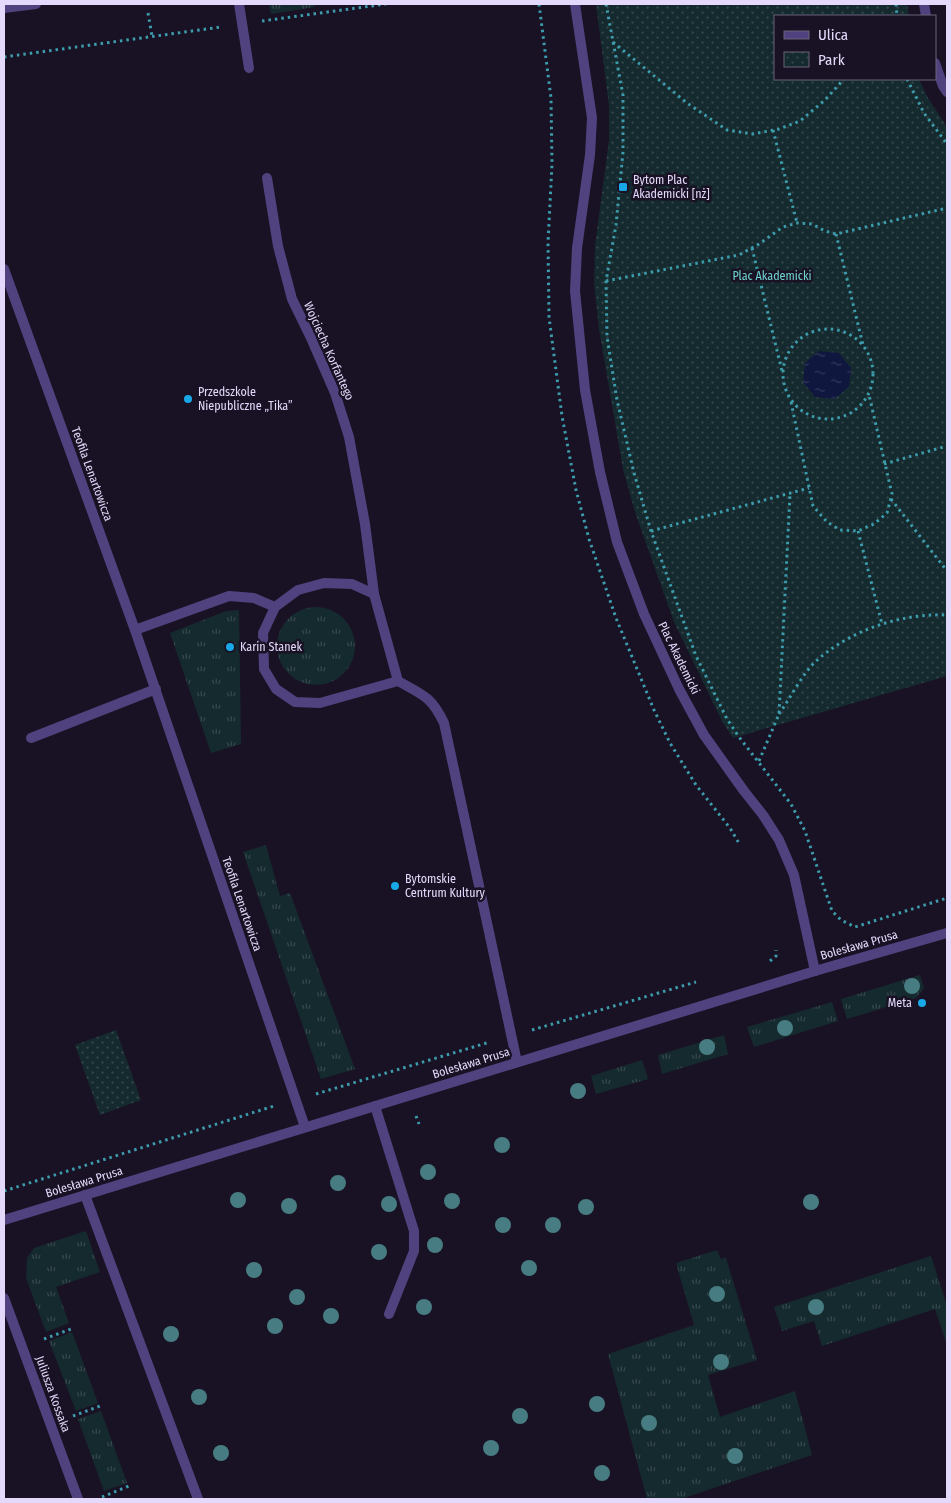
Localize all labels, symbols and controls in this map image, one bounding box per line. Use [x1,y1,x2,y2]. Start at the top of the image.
legend [774,15,936,80]
text: Ulica [818,26,848,44]
text: Park [818,51,845,69]
place label: Bytom Plac Akademicki [nż] [633,173,710,201]
marker: Bytom Plac Akademicki [nż] [617,181,629,193]
park label: Plac Akademicki [732,269,812,283]
street label: Wojciecha Korfantego [301,300,357,402]
place label: Przedszkole Niepubliczne „Tika” [198,385,293,413]
marker: Przedszkole Niepubliczne „Tika” [182,393,194,405]
street label: Teofila Lenartowicza [68,425,116,523]
street label: Plac Akademicki [655,619,703,697]
place label: Karin Stanek [240,640,302,654]
marker: Karin Stanek [224,641,236,653]
street label: Teofila Lenartowicza [219,855,265,953]
place label: Bytomskie Centrum Kultury [405,872,486,900]
marker: Bytomskie Centrum Kultury [389,880,401,892]
street label: Bolesława Prusa [819,927,899,963]
place label: Meta [888,996,912,1010]
marker: Meta [916,997,928,1009]
street label: Bolesława Prusa [431,1045,511,1081]
street label: Bolesława Prusa [44,1164,124,1200]
street label: Juliusza Kossaka [33,1354,73,1434]

